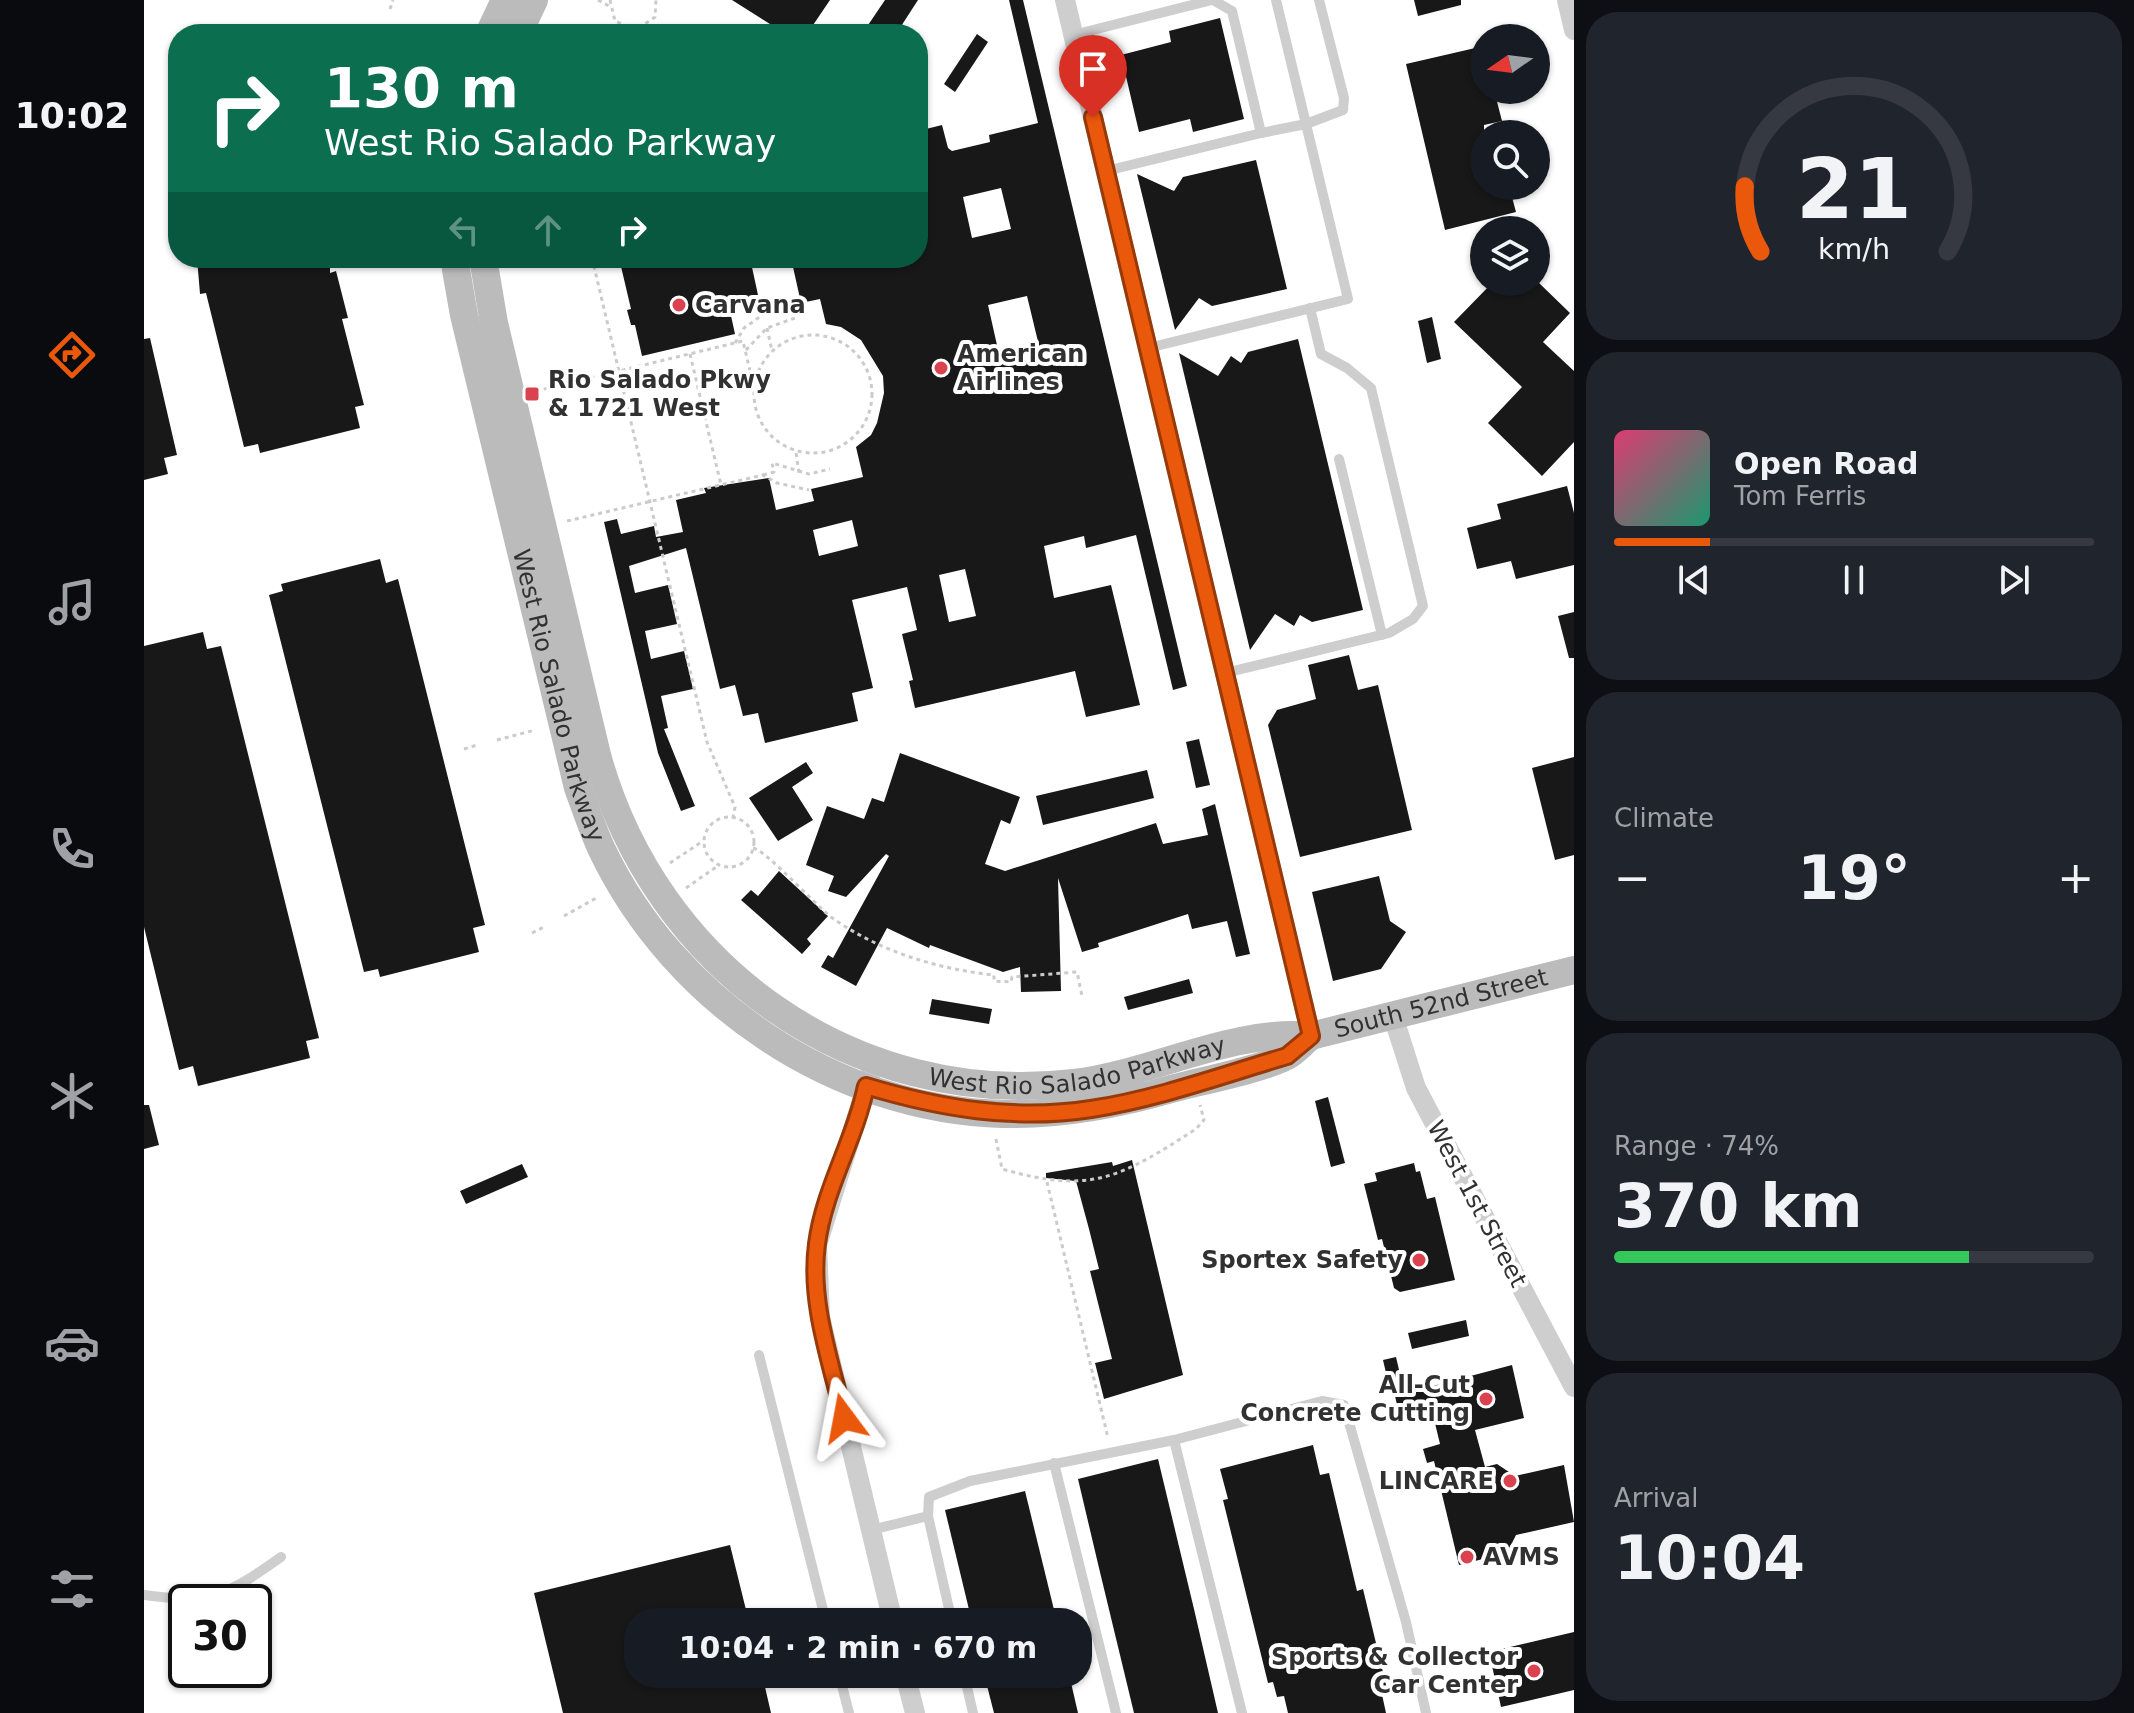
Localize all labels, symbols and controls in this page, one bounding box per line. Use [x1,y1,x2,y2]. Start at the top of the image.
north arrow [1470,24,1550,104]
map controls [1470,24,1550,296]
pin [1059,35,1127,117]
icon: arrive [1071,47,1115,91]
text: 130 m [324,55,519,120]
icon: right [192,56,296,160]
text: 10:02 [15,95,129,136]
button: search [1470,120,1550,200]
text: West Rio Salado Parkway [324,122,776,163]
text: 21 [1796,141,1912,238]
icon: left [442,208,486,252]
icon: ahead [526,208,570,252]
icon: right [610,208,654,252]
button: layers [1470,216,1550,296]
text: km/h [1818,232,1890,266]
place label: Carvana [695,291,806,319]
marker: Carvana [670,296,688,314]
icon: directions [44,327,100,383]
place label: American Airlines [957,340,1084,396]
marker: American Airlines [932,359,950,377]
place label: Rio Salado Pkwy & 1721 West [548,366,771,422]
marker: Rio Salado Pkwy & 1721 West [523,385,541,403]
text: Open Road [1734,446,1919,481]
text: Tom Ferris [1734,481,1866,511]
street label: West Rio Salado Parkway [507,546,611,846]
icon: previous [1672,558,1716,602]
icon: pause [1832,558,1876,602]
icon: next [1992,558,2036,602]
icon: music [44,574,100,630]
text: Climate [1614,803,1714,833]
icon: phone [44,821,100,877]
text: 19° [1797,843,1911,913]
text: − [1614,852,1651,903]
text: + [2057,852,2094,903]
street label: South 52nd Street [1331,963,1551,1044]
street label: West Rio Salado Parkway [926,1031,1228,1100]
icon: climate [44,1068,100,1124]
street label: West 1st Street [1421,1116,1533,1292]
text: Range · 74% [1614,1131,1779,1161]
text: 370 km [1614,1171,1863,1241]
place label: Sportex Safety [1201,1246,1403,1274]
marker: Sportex Safety [1410,1251,1428,1269]
icon: car [44,1315,100,1371]
place label: All-Cut Concrete Cutting [1240,1371,1470,1427]
position arrow [802,1376,886,1460]
marker: All-Cut Concrete Cutting [1477,1390,1495,1408]
place label: LINCARE [1379,1467,1494,1495]
marker: LINCARE [1501,1472,1519,1490]
text: Arrival [1614,1483,1698,1513]
text: 10:04 [1614,1523,1805,1593]
place label: AVMS [1483,1543,1560,1571]
marker: AVMS [1458,1548,1476,1566]
icon: filters [44,1561,100,1617]
speed limit sign: 30 [168,1584,272,1688]
text: 10:04 · 2 min · 670 m [679,1630,1037,1665]
place label: Sports & Collector Car Center [1271,1643,1518,1699]
marker: Sports & Collector Car Center [1525,1662,1543,1680]

